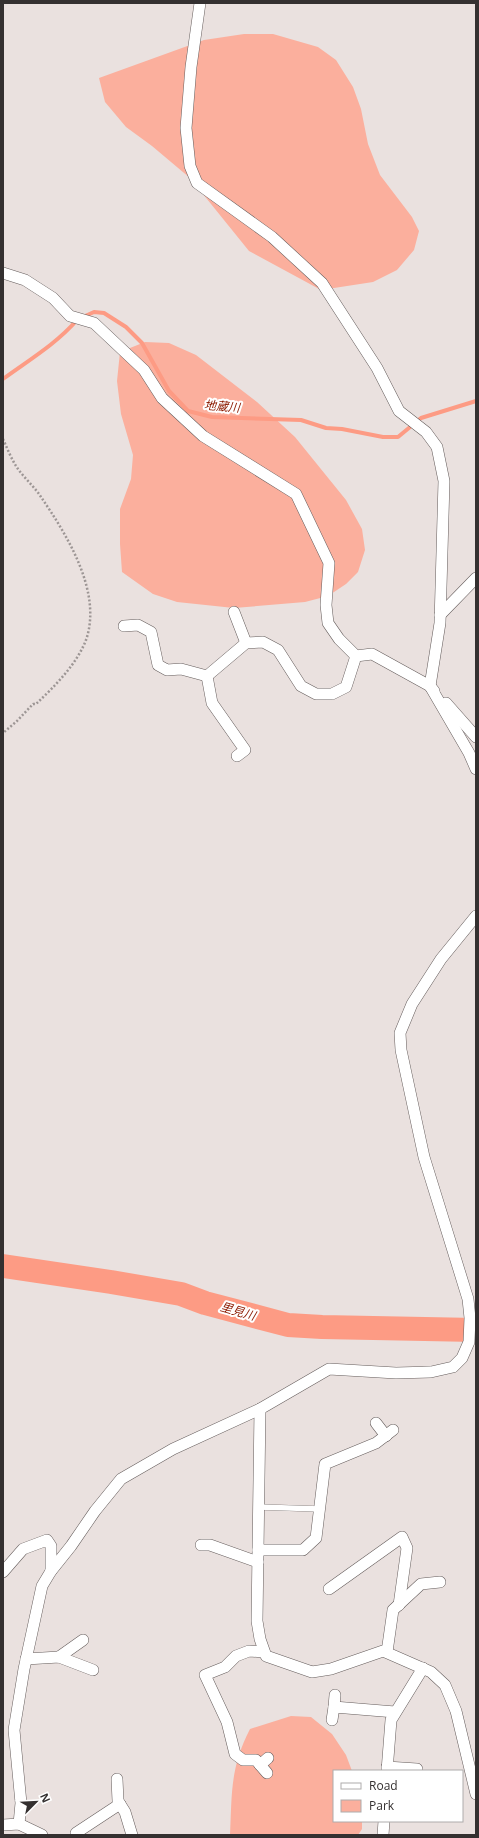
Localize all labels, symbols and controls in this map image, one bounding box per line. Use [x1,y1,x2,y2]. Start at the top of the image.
water label: 地蔵川 [203,396,243,416]
water label: 里見川 [218,1298,260,1325]
legend [333,1770,463,1822]
text: Road [369,1777,398,1794]
north arrow [16,1782,56,1822]
text: N [37,1791,54,1805]
text: Park [369,1797,395,1814]

